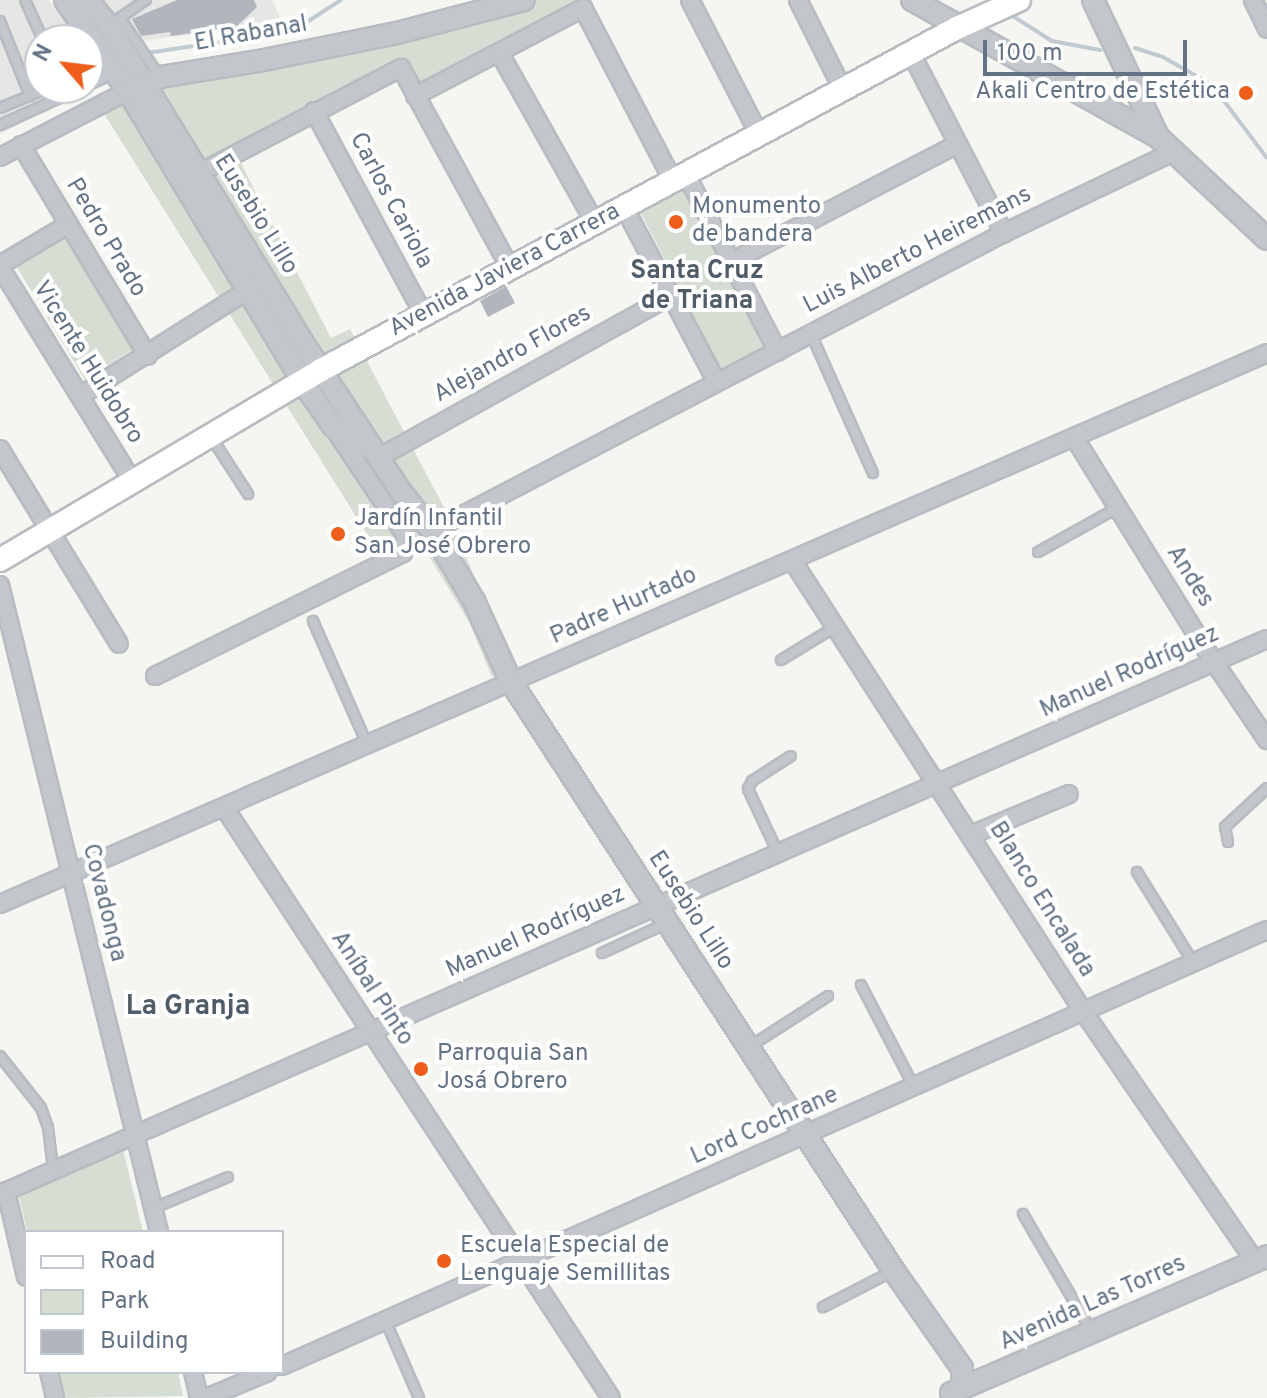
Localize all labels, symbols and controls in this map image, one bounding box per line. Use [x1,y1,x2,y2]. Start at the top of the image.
street label: El Rabanal [192,11,310,59]
north arrow [24,24,104,104]
scale bar [987,24,1191,74]
text: 100 m [997,39,1063,69]
text: N [29,40,60,67]
place label: Akali Centro de Estética [975,79,1230,107]
marker: Akali Centro de Estética [1237,84,1255,102]
street label: Carlos Cariola [342,128,438,274]
street label: Eusebio Lillo [207,150,303,280]
street label: Pedro Prado [58,173,152,303]
street label: Luis Alberto Heiremans [799,181,1037,321]
place label: Monumento de bandera [692,194,821,250]
street label: Avenida Javiera Carrera [385,198,625,344]
marker: Monumento de bandera [667,213,685,231]
district label: Santa Cruz de Triana [630,256,764,318]
street label: Vicente Huidobro [25,276,149,450]
street label: Alejandro Flores [429,300,597,410]
place label: Jardín Infantil San José Obrero [354,506,531,562]
marker: Jardín Infantil San José Obrero [329,525,347,543]
street label: Andes [1159,541,1219,613]
street label: Padre Hurtado [546,562,702,652]
street label: Manuel Rodríguez [1036,621,1224,725]
street label: Blanco Encalada [982,817,1100,983]
street label: Covadonga [74,841,132,965]
street label: Eusebio Lillo [641,846,739,976]
street label: Manuel Rodríguez [442,881,630,985]
street label: Aníbal Pinto [323,926,419,1052]
district label: La Granja [126,990,250,1024]
place label: Parroquia San Josá Obrero [437,1041,589,1097]
marker: Parroquia San Josá Obrero [412,1060,430,1078]
street label: Lord Cochrane [687,1082,843,1172]
legend [24,1230,284,1374]
place label: Escuela Especial de Lenguaje Semillitas [460,1233,671,1289]
text: Road [100,1247,156,1277]
street label: Avenida Las Torres [995,1250,1191,1358]
marker: Escuela Especial de Lenguaje Semillitas [435,1252,453,1270]
text: Park [100,1287,150,1317]
text: Building [100,1327,189,1357]

